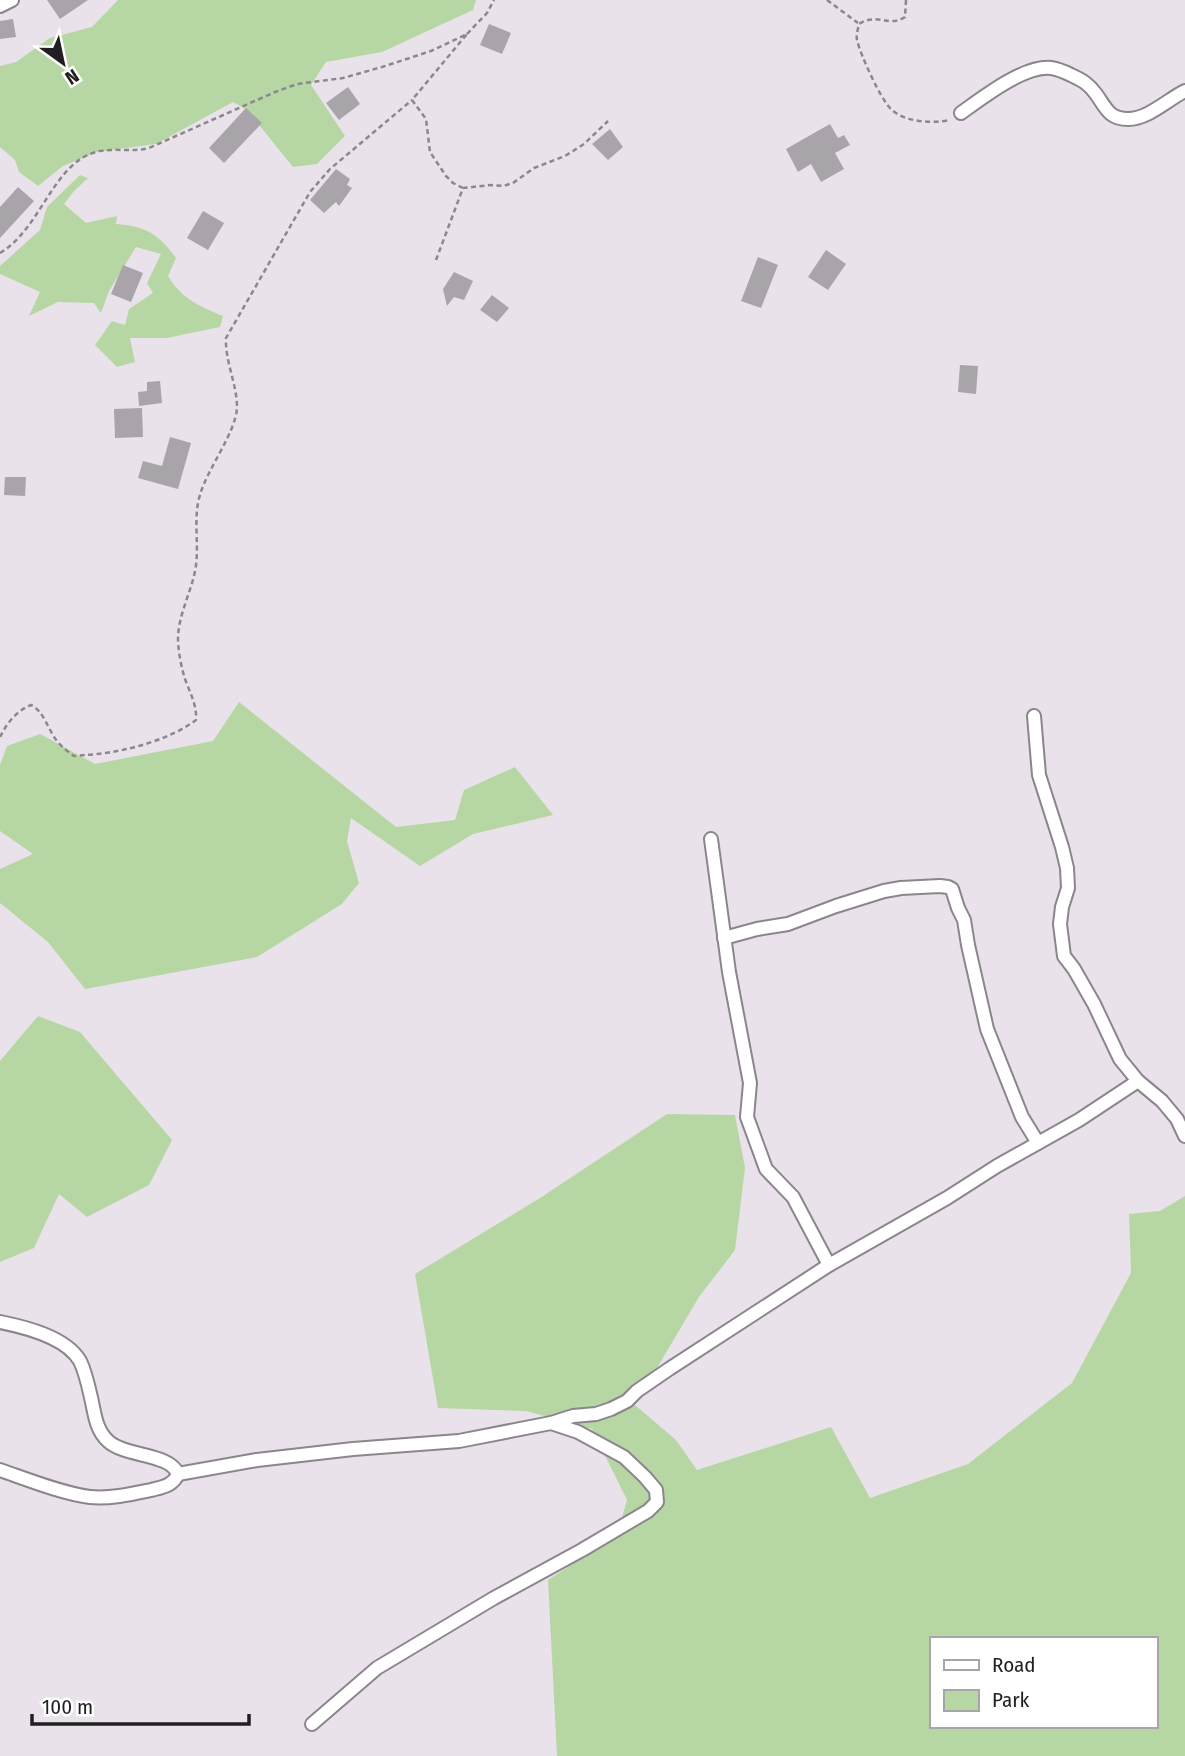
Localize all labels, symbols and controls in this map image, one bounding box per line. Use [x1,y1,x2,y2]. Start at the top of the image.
north arrow [28,28,98,98]
text: N [61,64,83,90]
legend [930,1637,1157,1728]
text: Road [992,1652,1036,1678]
scale bar [32,1682,248,1726]
text: Park [992,1687,1030,1713]
text: 100 m [42,1694,93,1720]

